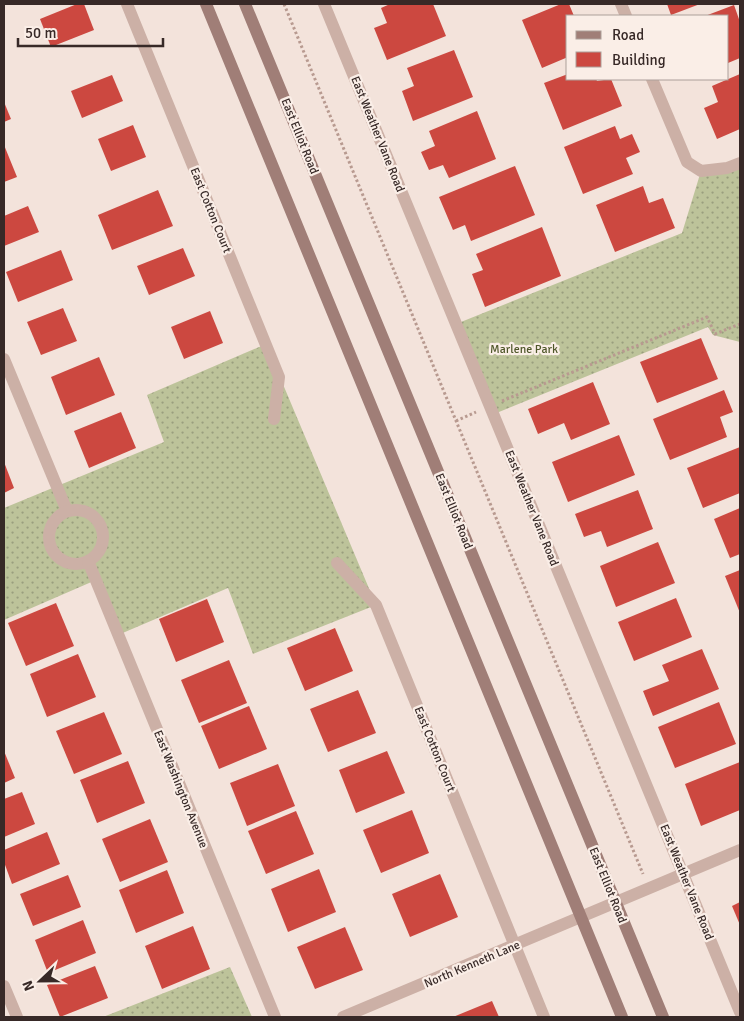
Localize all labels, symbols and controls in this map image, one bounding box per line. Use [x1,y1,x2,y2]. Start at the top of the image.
scale bar [18,15,162,47]
legend [566,15,729,80]
text: 50 m [25,24,56,42]
text: Road [612,26,644,44]
text: Building [612,51,666,69]
street label: East Weather Vane Road [347,74,408,194]
street label: East Elliot Road [278,96,322,176]
street label: East Cotton Court [187,165,234,255]
park label: Marlene Park [490,342,558,357]
street label: East Weather Vane Road [501,448,562,568]
street label: East Elliot Road [432,471,476,551]
street label: East Cotton Court [411,704,458,794]
street label: East Washington Avenue [150,728,211,850]
street label: East Weather Vane Road [656,822,717,942]
street label: East Elliot Road [586,845,630,925]
street label: North Kenneth Lane [422,938,522,991]
north arrow [15,956,65,1006]
text: N [19,978,38,993]

